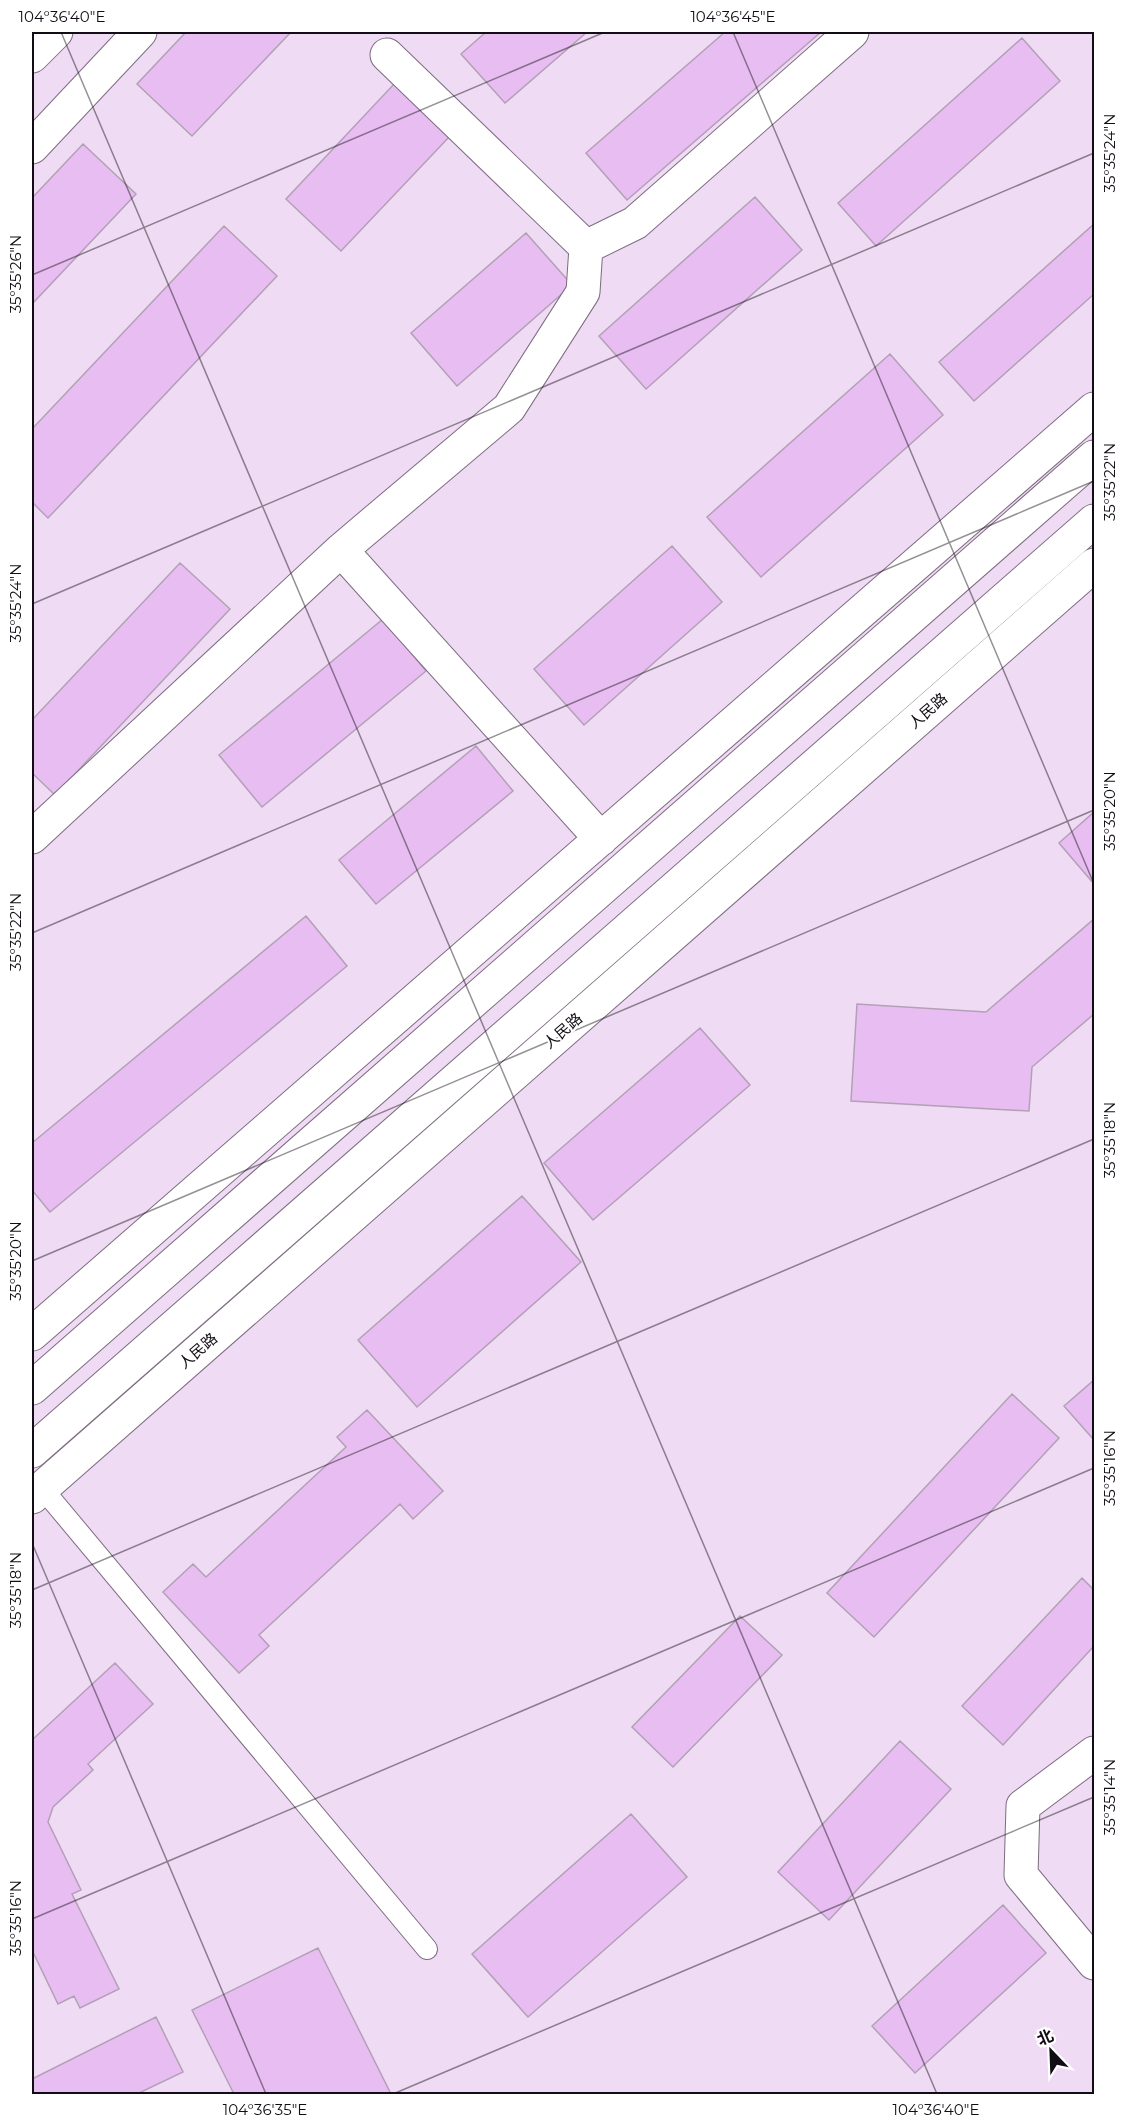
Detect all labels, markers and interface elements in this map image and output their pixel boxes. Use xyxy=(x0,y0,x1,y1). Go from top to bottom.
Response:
text: 104°36'40"E xyxy=(19,7,105,26)
text: 104°36'45"E xyxy=(690,7,776,26)
text: 35°35'24"N xyxy=(1100,114,1119,192)
text: 35°35'26"N xyxy=(6,235,25,313)
text: 35°35'22"N xyxy=(1100,443,1119,521)
text: 35°35'24"N xyxy=(6,564,25,642)
street label: 人民路 xyxy=(904,689,951,733)
text: 35°35'20"N xyxy=(1100,771,1119,851)
text: 35°35'22"N xyxy=(6,893,25,971)
street label: 人民路 xyxy=(539,1009,586,1053)
text: 35°35'18"N xyxy=(1100,1102,1119,1178)
text: 35°35'20"N xyxy=(6,1221,25,1301)
street label: 人民路 xyxy=(174,1329,221,1373)
text: 35°35'16"N xyxy=(1100,1430,1119,1506)
text: 35°35'18"N xyxy=(6,1552,25,1628)
text: 35°35'14"N xyxy=(1100,1759,1119,1835)
text: 35°35'16"N xyxy=(6,1880,25,1956)
north arrow xyxy=(1021,2021,1081,2081)
text: 北 xyxy=(1034,2026,1056,2050)
text: 104°36'35"E xyxy=(223,2100,307,2119)
text: 104°36'40"E xyxy=(893,2100,979,2119)

